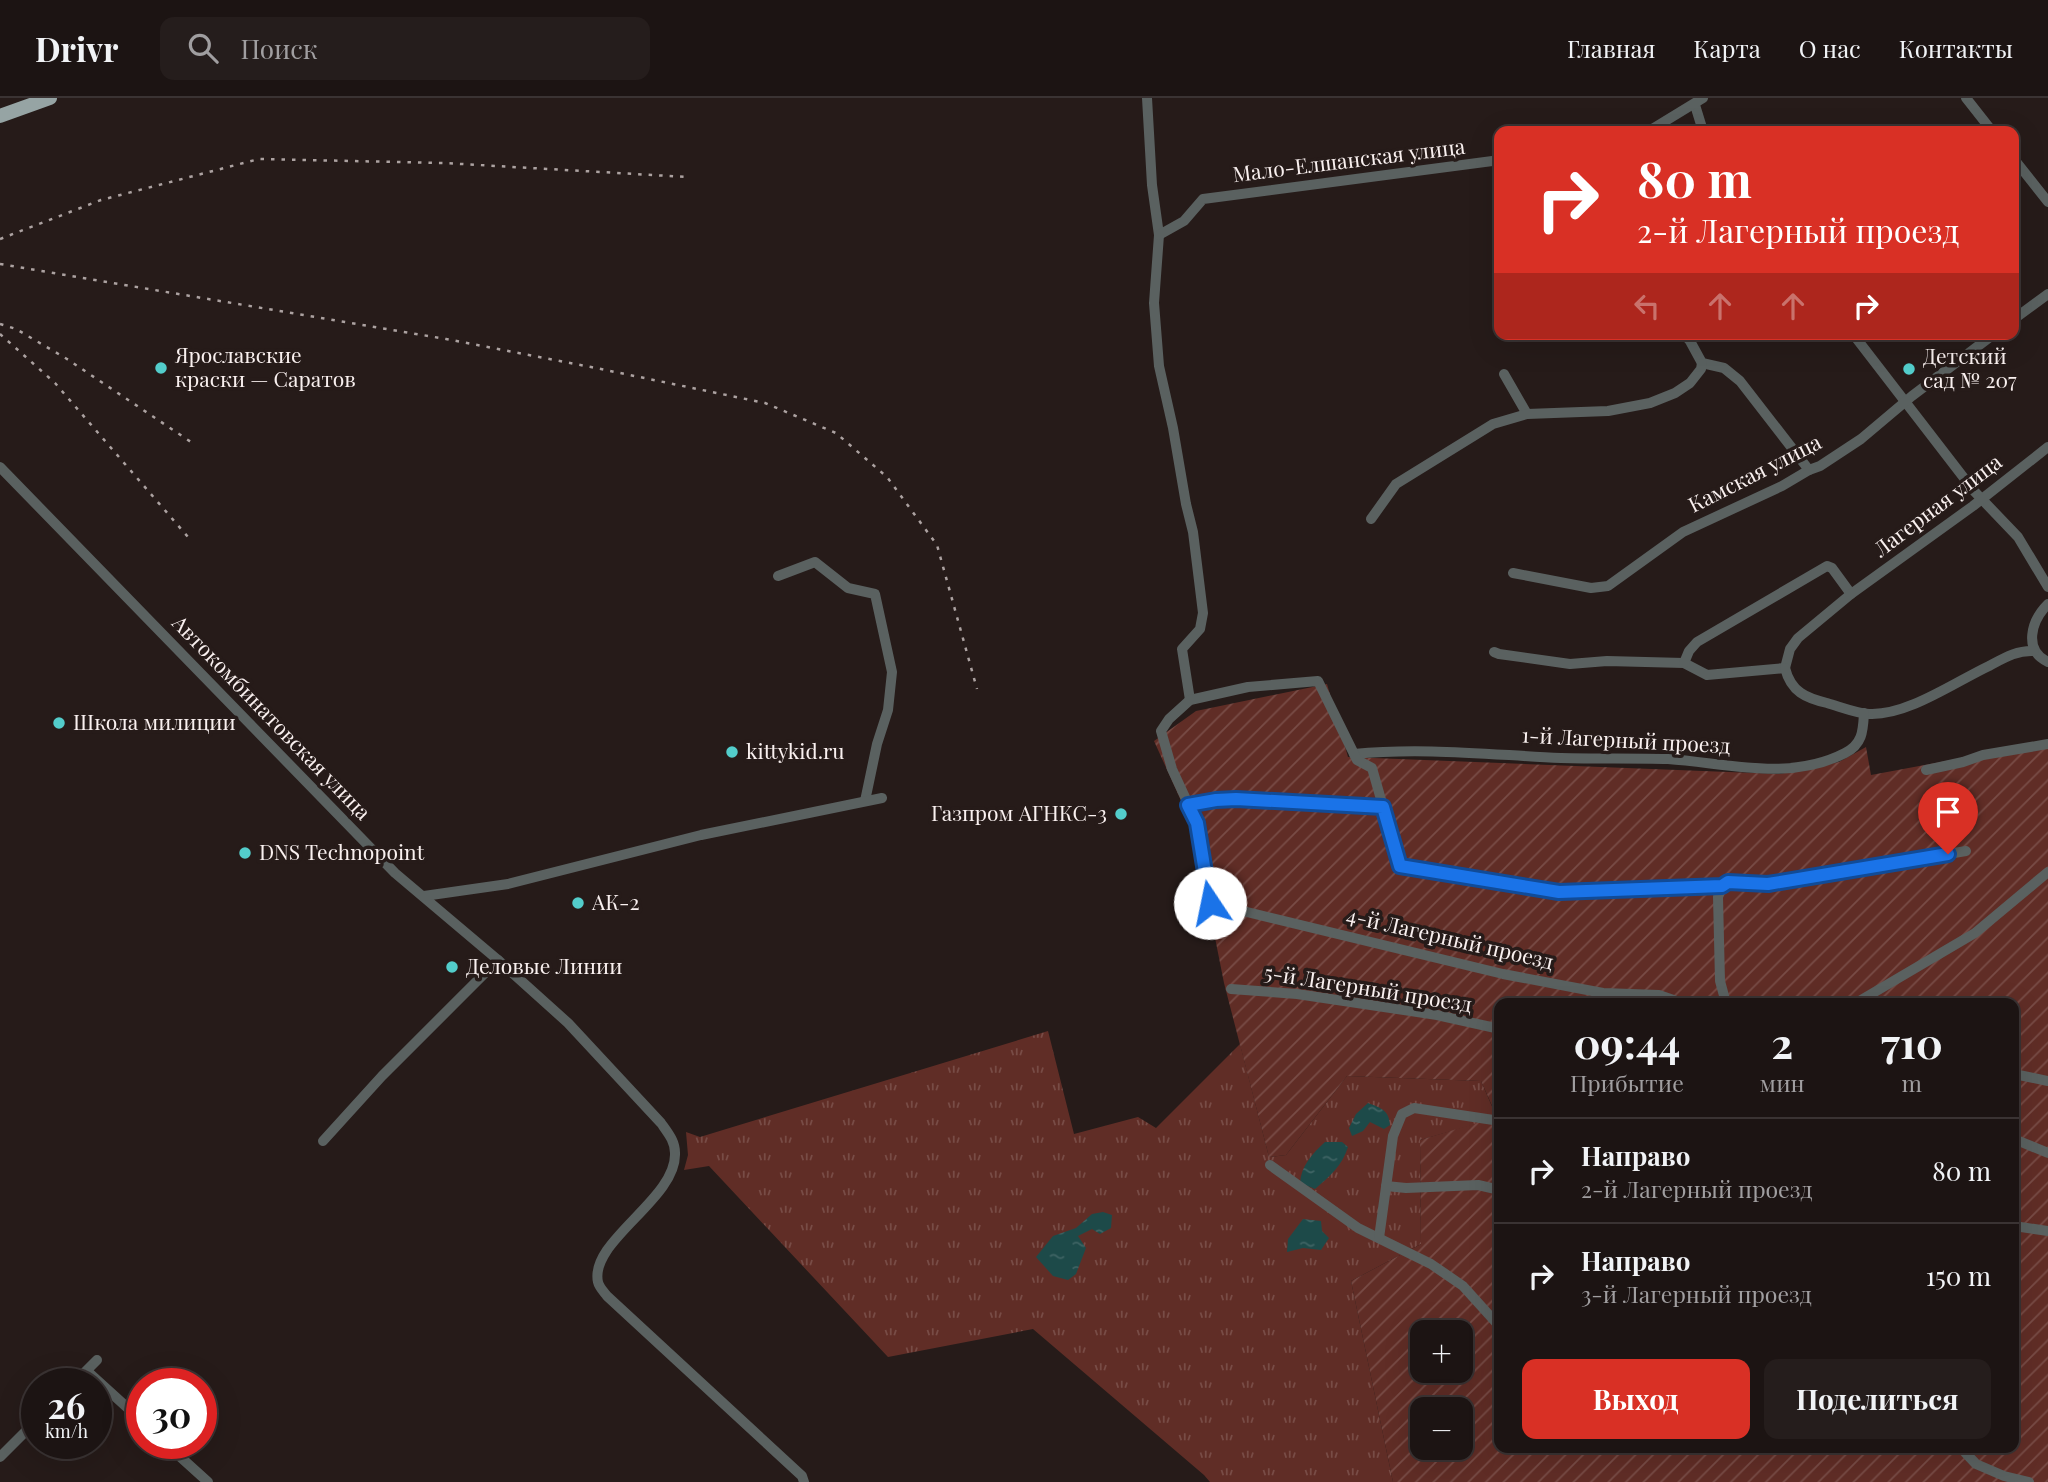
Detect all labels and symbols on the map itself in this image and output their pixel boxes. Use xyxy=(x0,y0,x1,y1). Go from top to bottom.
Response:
street label: Мало-Елшанская улица xyxy=(1231,131,1467,187)
place label: Ярославские краски — Саратов xyxy=(174,340,356,392)
place label: Детский сад № 207 xyxy=(1923,341,2017,393)
marker: Ярославские краски — Саратов xyxy=(153,360,169,376)
marker: Детский сад № 207 xyxy=(1901,361,1917,377)
street label: Камская улица xyxy=(1683,426,1826,518)
street label: Лагерная улица xyxy=(1866,447,2007,562)
street label: Автокомбинатовская улица xyxy=(166,607,378,825)
place label: Школа милиции xyxy=(73,707,236,735)
marker: Школа милиции xyxy=(51,715,67,731)
street label: 1-й Лагерный проезд xyxy=(1521,720,1731,758)
place label: kittykid.ru xyxy=(746,736,845,764)
marker: kittykid.ru xyxy=(724,744,740,760)
pin xyxy=(1918,782,1978,854)
place label: Газпром АГНКС-3 xyxy=(931,798,1107,826)
marker: Газпром АГНКС-3 xyxy=(1113,806,1129,822)
place label: DNS Technopoint xyxy=(259,837,425,865)
marker: DNS Technopoint xyxy=(237,845,253,861)
position arrow xyxy=(1173,866,1247,940)
place label: АК-2 xyxy=(591,887,640,915)
marker: АК-2 xyxy=(570,895,586,911)
street label: 4-й Лагерный проезд xyxy=(1344,900,1557,975)
place label: Деловые Линии xyxy=(466,951,622,979)
street label: 5-й Лагерный проезд xyxy=(1262,957,1474,1017)
marker: Деловые Линии xyxy=(444,959,460,975)
speed limit sign: 30 xyxy=(126,1368,217,1459)

